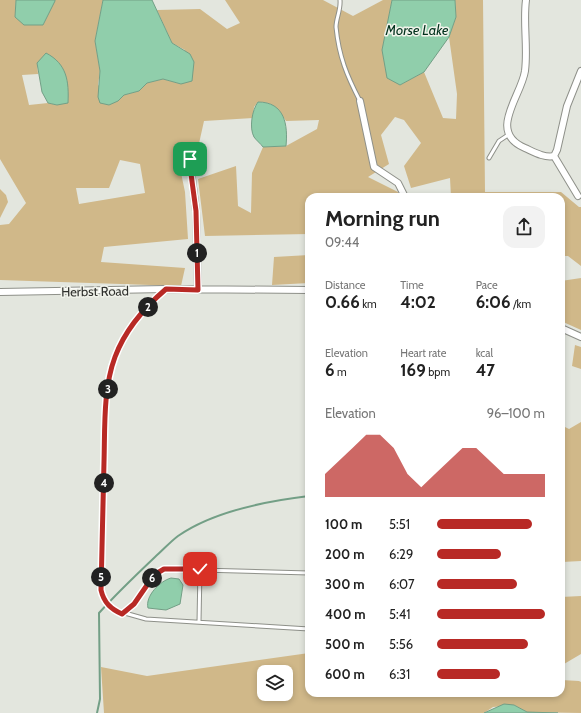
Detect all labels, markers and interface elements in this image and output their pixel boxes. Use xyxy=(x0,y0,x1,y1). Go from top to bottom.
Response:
water label: Morse Lake xyxy=(385,21,449,39)
pin xyxy=(173,142,207,176)
icon: arrive xyxy=(179,148,201,170)
text: Morning run xyxy=(325,205,440,232)
button: share xyxy=(503,206,545,248)
text: 09:44 xyxy=(325,234,359,250)
pin: 1 xyxy=(187,243,207,263)
text: 1 xyxy=(195,246,199,260)
text: Distance xyxy=(325,278,366,292)
text: Time xyxy=(400,278,424,292)
text: Pace xyxy=(476,278,498,292)
street label: Herbst Road xyxy=(61,282,129,300)
text: 0.66 xyxy=(325,292,360,312)
text: 4:02 xyxy=(400,292,436,312)
text: 6:06 xyxy=(476,292,511,312)
pin: 2 xyxy=(138,297,158,317)
text: km xyxy=(360,297,377,311)
text: /km xyxy=(511,297,531,311)
text: 2 xyxy=(145,300,151,314)
text: Elevation xyxy=(325,346,368,360)
text: Heart rate xyxy=(400,346,446,360)
text: kcal xyxy=(476,346,493,360)
text: 6 xyxy=(325,360,335,380)
text: 169 xyxy=(400,360,426,380)
text: 47 xyxy=(476,360,495,380)
text: m xyxy=(335,365,347,379)
text: bpm xyxy=(426,365,450,379)
pin: 3 xyxy=(98,379,118,399)
text: 3 xyxy=(105,382,111,396)
text: Elevation xyxy=(325,405,376,421)
text: 96–100 m xyxy=(487,405,545,421)
pin: 4 xyxy=(94,473,114,493)
text: 4 xyxy=(101,476,107,490)
text: 100 m xyxy=(325,516,362,532)
text: 5:51 xyxy=(389,516,410,532)
text: 200 m xyxy=(325,546,364,562)
text: 6:29 xyxy=(389,546,413,562)
pin xyxy=(183,552,217,586)
icon: check xyxy=(189,558,211,580)
pin: 5 xyxy=(91,567,111,587)
pin: 6 xyxy=(142,568,162,588)
text: 5 xyxy=(98,570,104,584)
text: 6 xyxy=(149,571,155,585)
text: 300 m xyxy=(325,576,365,592)
text: 6:07 xyxy=(389,576,415,592)
text: 400 m xyxy=(325,606,366,622)
text: 5:41 xyxy=(389,606,411,622)
text: 500 m xyxy=(325,636,365,652)
text: 5:56 xyxy=(389,636,413,652)
map controls xyxy=(257,665,293,701)
button: layers xyxy=(257,665,293,701)
text: 600 m xyxy=(325,666,365,682)
text: 6:31 xyxy=(389,666,410,682)

